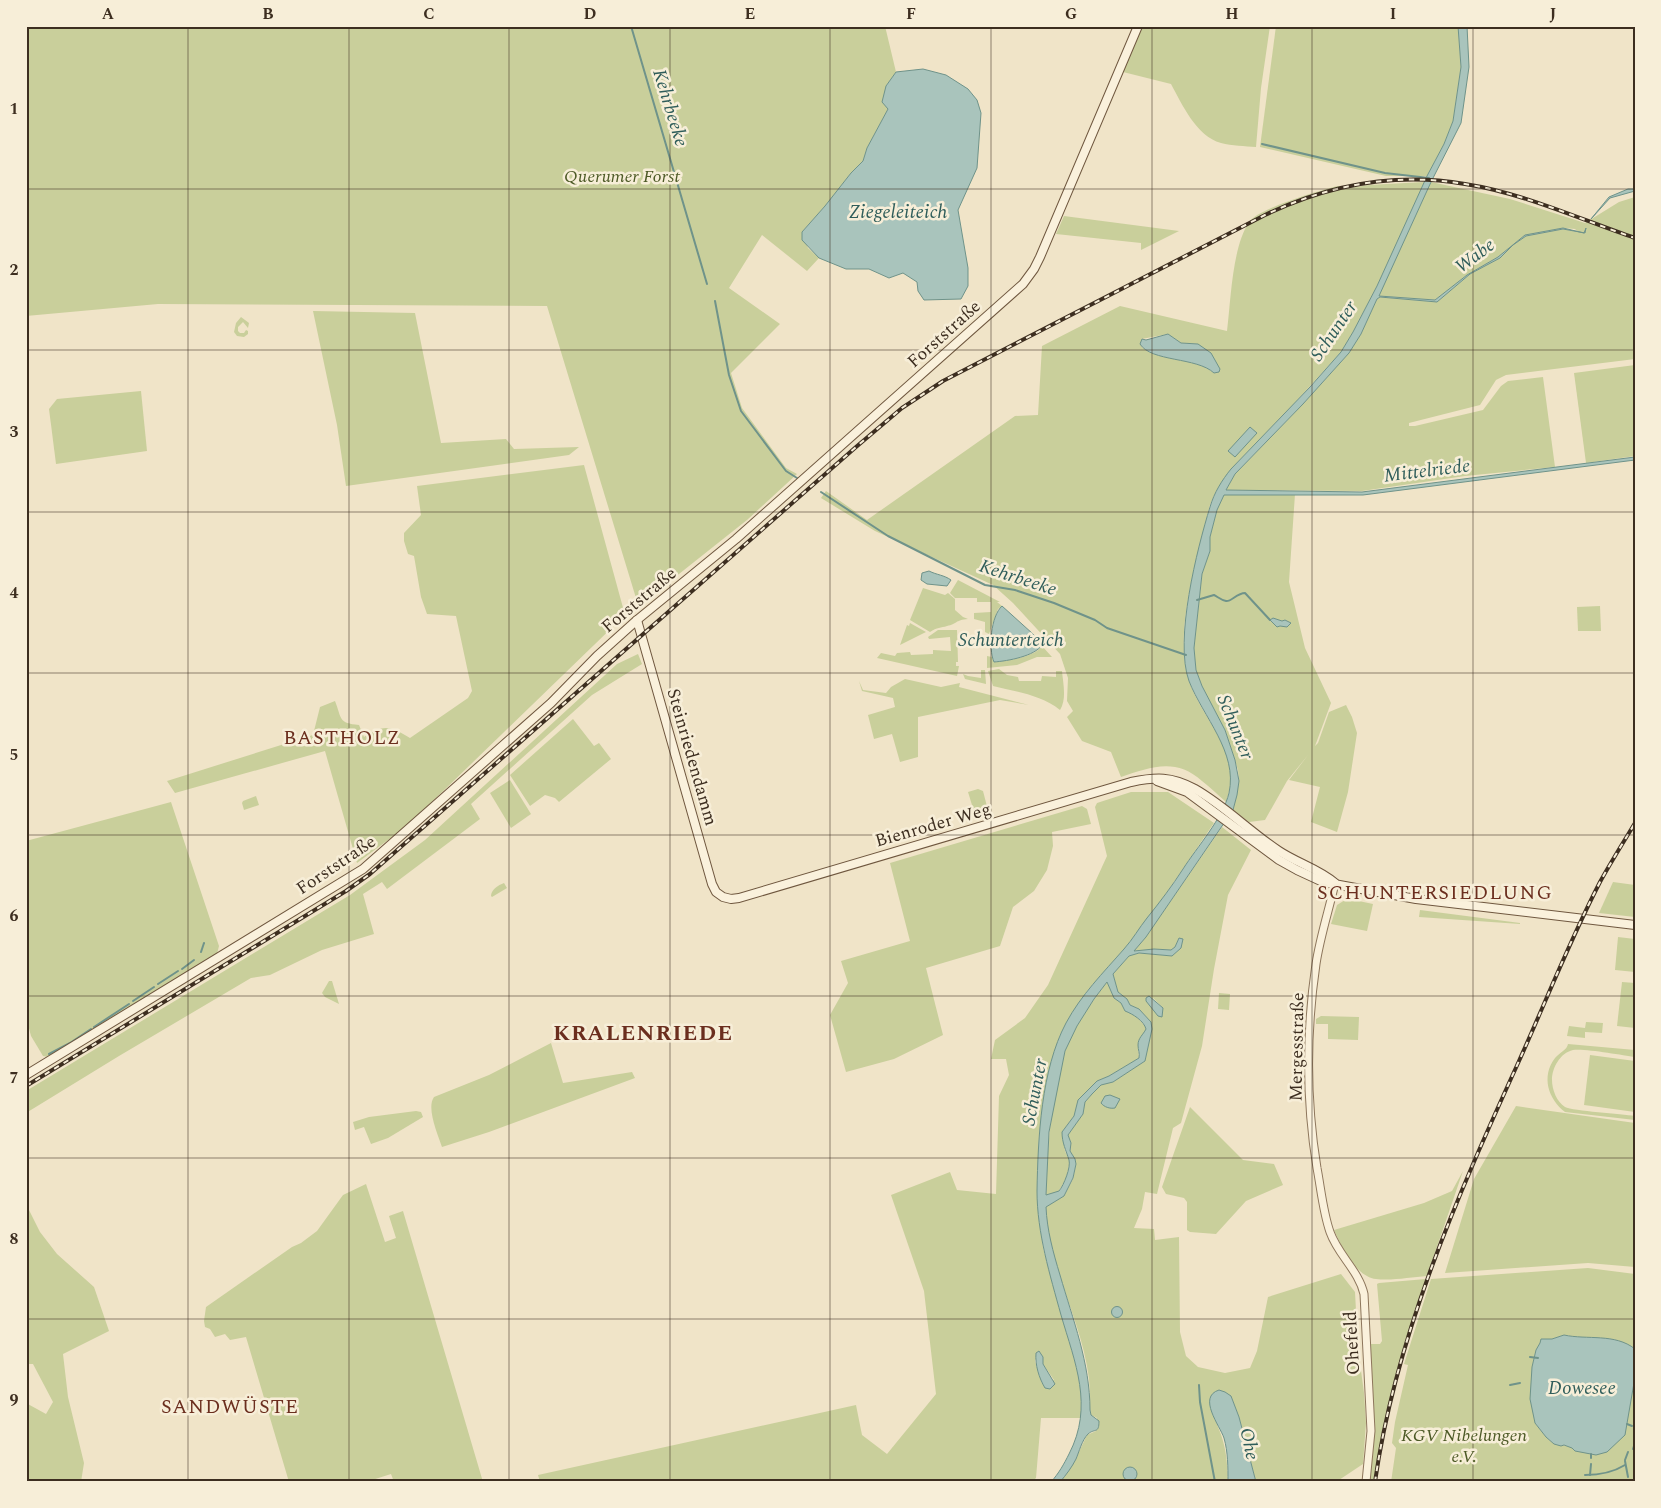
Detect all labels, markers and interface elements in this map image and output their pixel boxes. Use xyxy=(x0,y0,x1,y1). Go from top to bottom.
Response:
text: A xyxy=(102,2,115,26)
text: B xyxy=(262,2,274,26)
text: C xyxy=(423,2,435,26)
text: D xyxy=(584,2,597,26)
text: E xyxy=(745,2,755,26)
text: F xyxy=(906,2,916,26)
text: G xyxy=(1065,2,1077,26)
text: H xyxy=(1225,2,1239,26)
text: I xyxy=(1390,2,1396,26)
text: J xyxy=(1550,2,1557,26)
water label: Kehrbeeke xyxy=(644,65,696,151)
text: 1 xyxy=(10,97,18,121)
park label: Querumer Forst xyxy=(564,163,680,190)
water label: Ziegeleiteich xyxy=(849,198,947,227)
water label: Wabe xyxy=(1449,231,1501,281)
text: 2 xyxy=(10,258,19,282)
street label: Forststraße xyxy=(901,293,987,375)
water label: Schunter xyxy=(1303,294,1365,367)
text: 3 xyxy=(10,420,19,444)
water label: Mittelriede xyxy=(1382,451,1472,491)
water label: Kehrbeeke xyxy=(975,552,1061,604)
street label: Forststraße xyxy=(595,560,683,640)
text: 4 xyxy=(10,581,19,605)
water label: Schunterteich xyxy=(958,626,1064,655)
street label: Steinriedendamm xyxy=(660,685,724,829)
water label: Schunter xyxy=(1209,690,1261,764)
district label: BASTHOLZ xyxy=(283,723,401,753)
text: 5 xyxy=(10,743,18,767)
street label: Bienroder Weg xyxy=(872,795,994,855)
street label: Forststraße xyxy=(291,828,381,902)
district label: SCHUNTERSIEDLUNG xyxy=(1317,878,1553,908)
text: 6 xyxy=(10,904,19,928)
street label: Mergesstraße xyxy=(1283,992,1311,1102)
district label: KRALENRIEDE xyxy=(553,1017,733,1050)
water label: Schunter xyxy=(1014,1056,1056,1128)
text: 7 xyxy=(10,1066,19,1090)
text: 8 xyxy=(10,1227,19,1251)
street label: Ohefeld xyxy=(1337,1310,1367,1376)
water label: Dowesee xyxy=(1548,1374,1616,1403)
text: 9 xyxy=(10,1388,19,1412)
district label: SANDWÜSTE xyxy=(161,1392,299,1422)
park label: KGV Nibelungen e.V. xyxy=(1401,1422,1527,1470)
water label: Ohe xyxy=(1231,1425,1267,1463)

